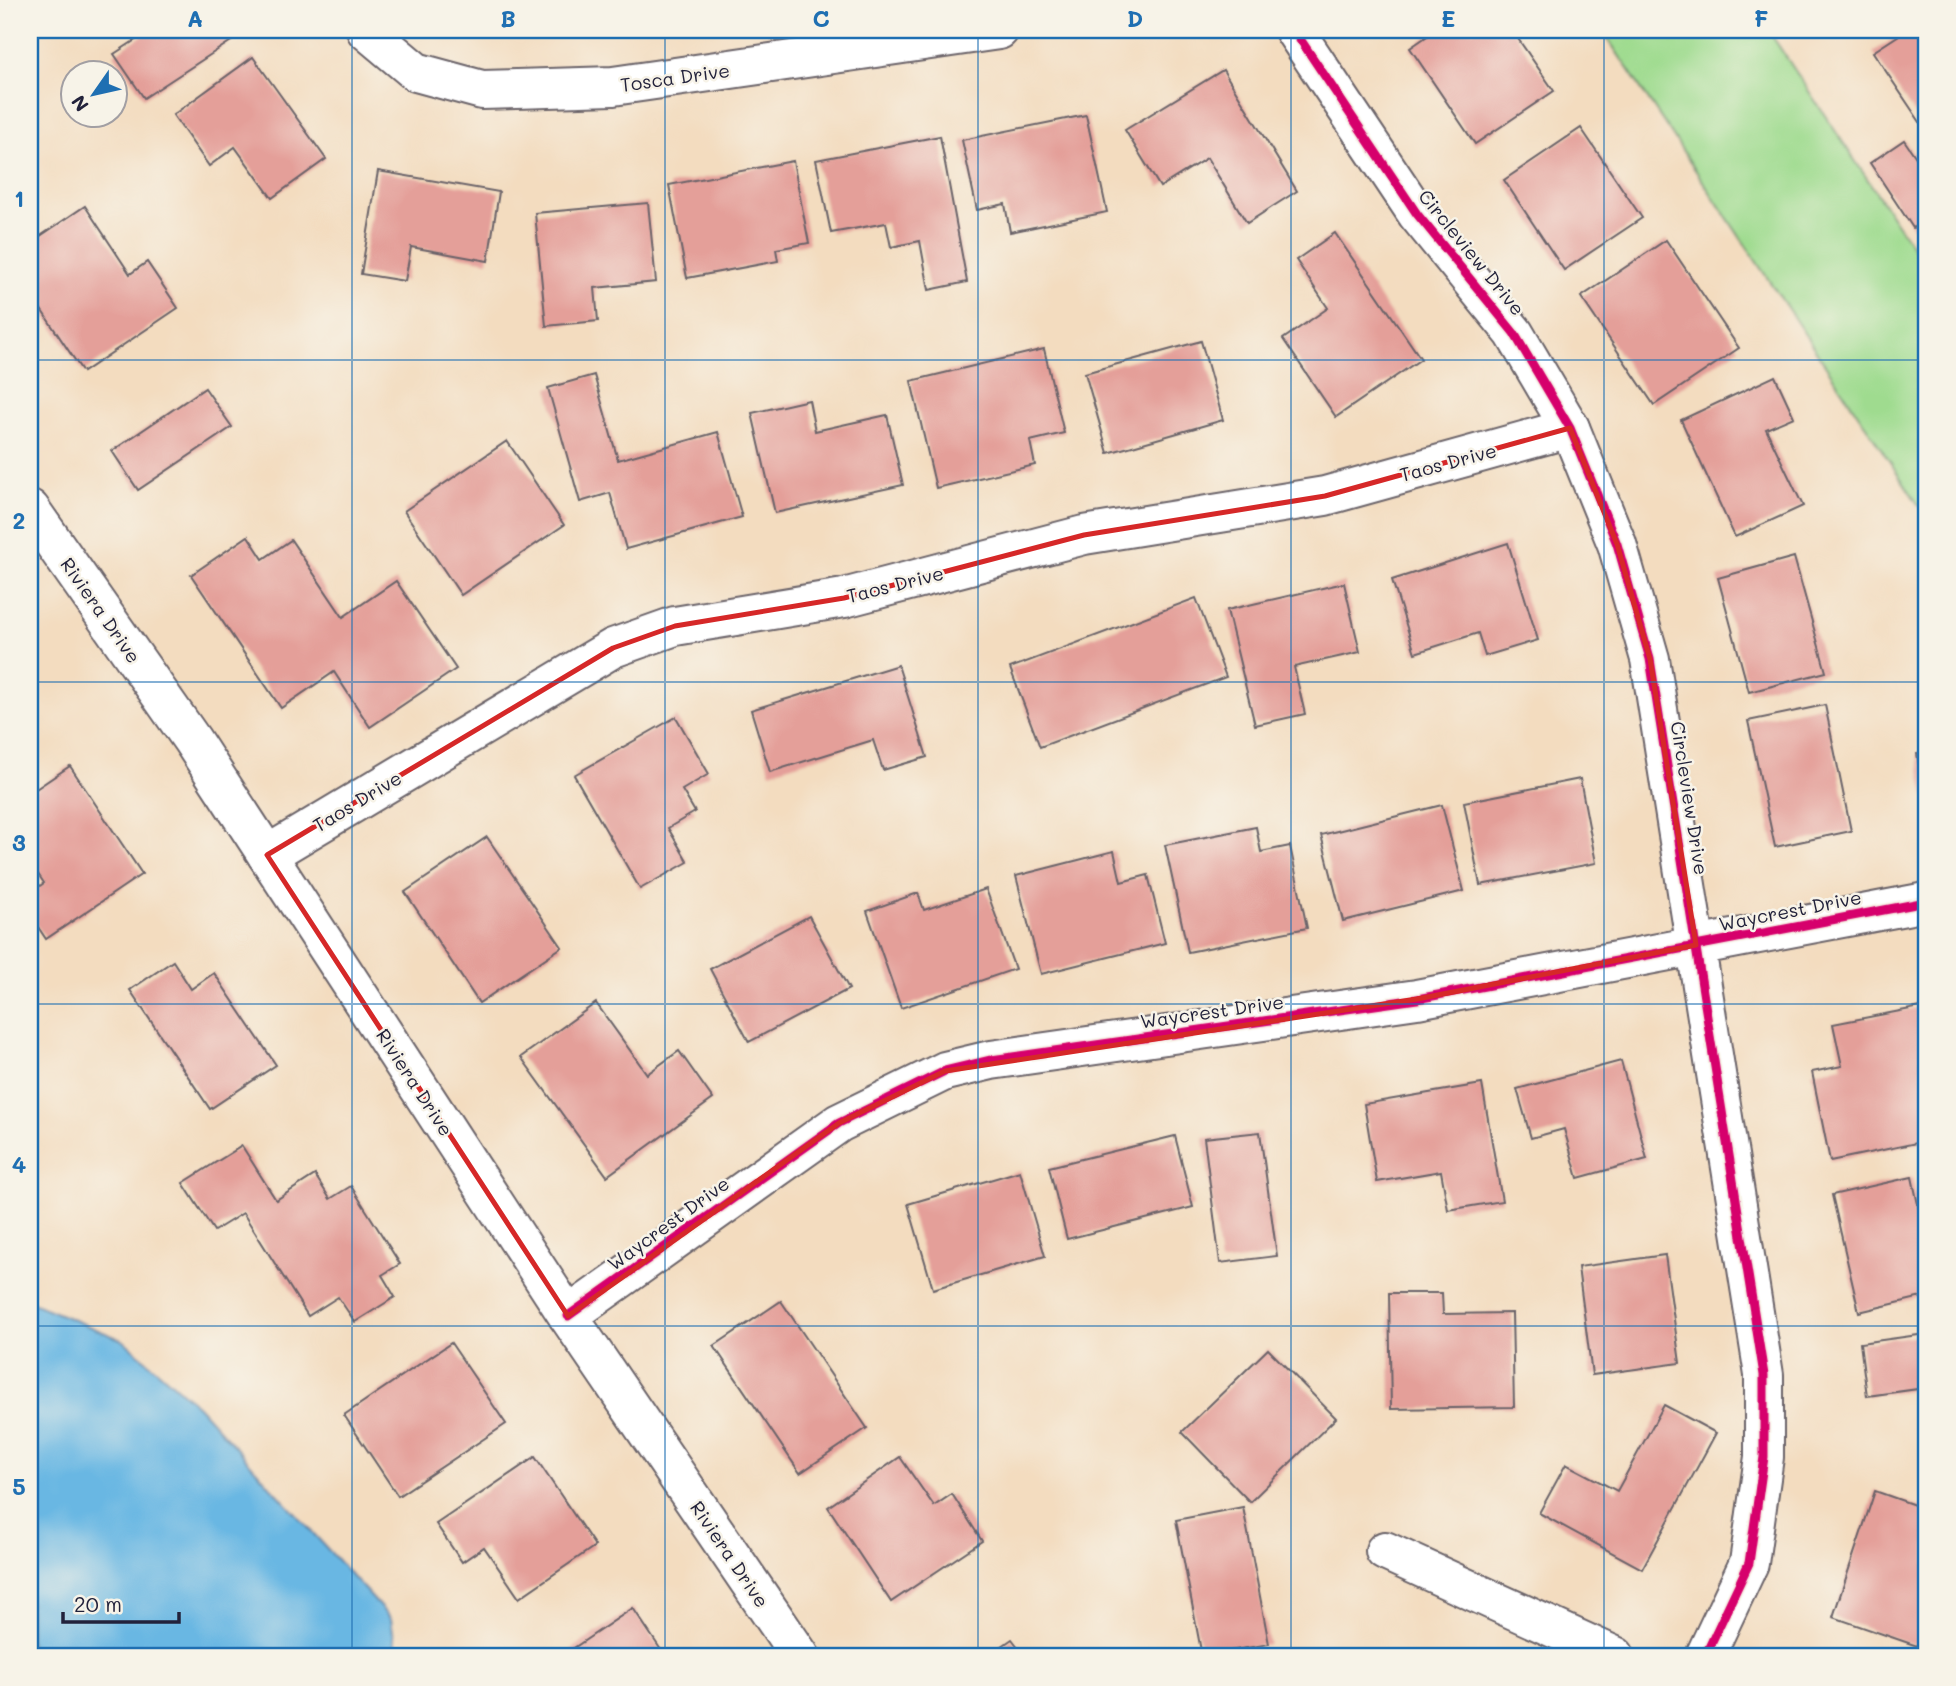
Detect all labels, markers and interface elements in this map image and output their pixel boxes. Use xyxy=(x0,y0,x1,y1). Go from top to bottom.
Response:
text: A xyxy=(187,3,203,33)
text: B xyxy=(500,3,516,33)
text: C xyxy=(812,3,830,33)
text: D xyxy=(1127,3,1143,33)
text: E xyxy=(1441,3,1455,33)
text: F xyxy=(1754,3,1768,33)
street label: Tosca Drive xyxy=(619,57,731,97)
north arrow xyxy=(60,60,130,130)
text: N xyxy=(65,91,94,117)
text: 1 xyxy=(14,183,24,213)
street label: Circleview Drive xyxy=(1413,184,1531,320)
street label: Taos Drive xyxy=(1397,437,1499,487)
text: 2 xyxy=(13,505,25,535)
street label: Riviera Drive xyxy=(55,552,147,668)
street label: Taos Drive xyxy=(844,560,946,608)
street label: Circleview Drive xyxy=(1666,719,1714,877)
street label: Taos Drive xyxy=(308,765,406,837)
text: 3 xyxy=(12,827,26,857)
street label: Waycrest Drive xyxy=(1717,884,1863,936)
street label: Waycrest Drive xyxy=(1139,989,1285,1033)
street label: Riviera Drive xyxy=(371,1023,459,1141)
text: 4 xyxy=(12,1149,26,1179)
street label: Waycrest Drive xyxy=(602,1170,734,1276)
text: 5 xyxy=(12,1471,26,1501)
street label: Riviera Drive xyxy=(685,1496,775,1612)
scale bar xyxy=(63,1581,178,1625)
text: 20 m xyxy=(74,1590,122,1617)

